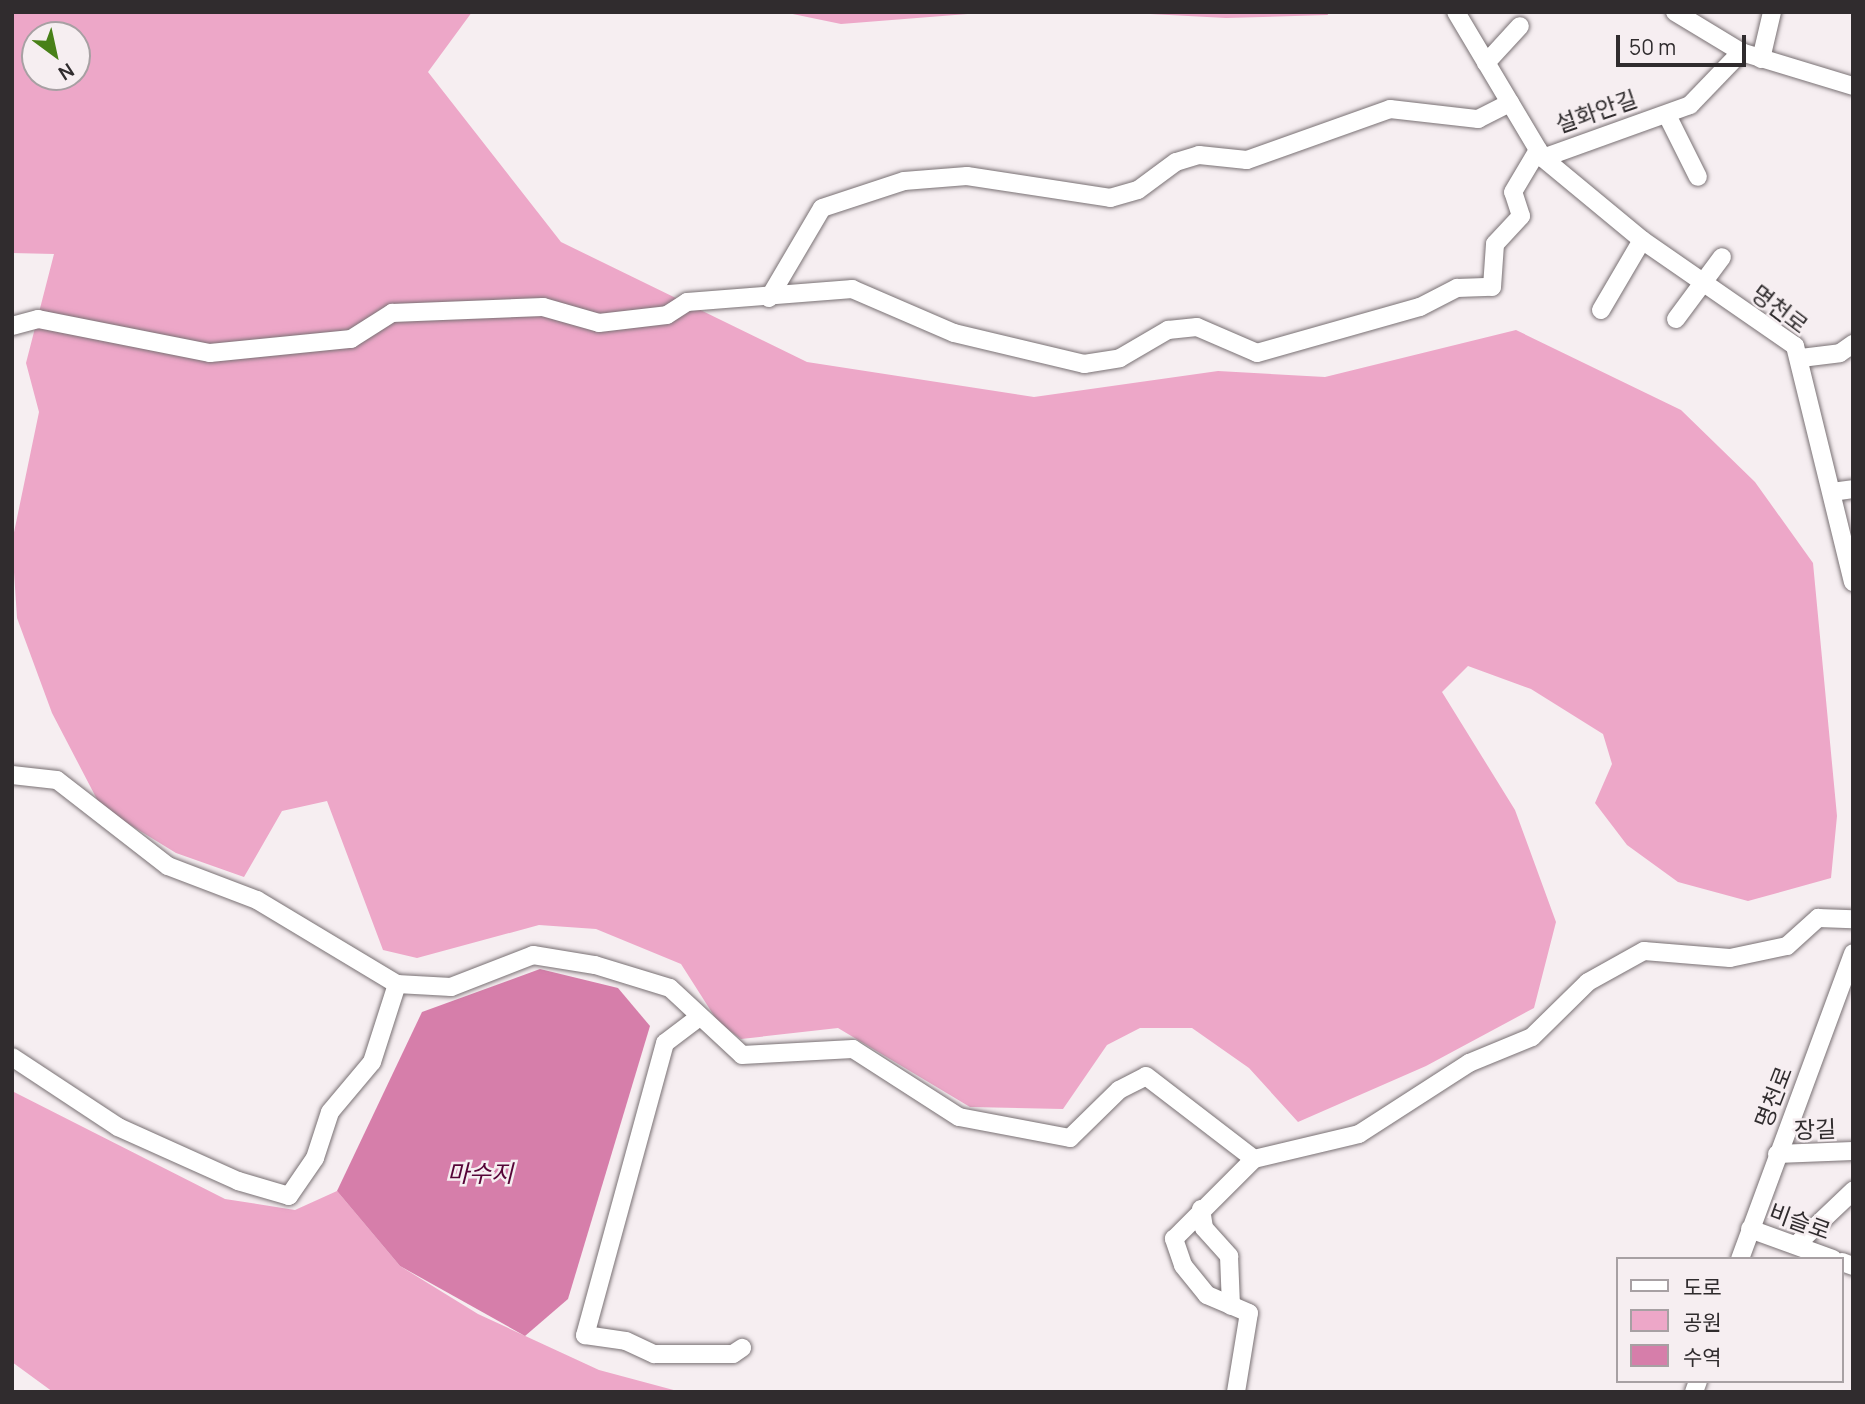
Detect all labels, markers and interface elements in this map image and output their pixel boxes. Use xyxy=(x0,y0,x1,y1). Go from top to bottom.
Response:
north arrow xyxy=(21,21,91,91)
scale bar xyxy=(1620,21,1750,65)
text: 50 m xyxy=(1629,33,1676,61)
text: N xyxy=(54,57,79,87)
street label: 설화안길 xyxy=(1551,84,1641,138)
street label: 명천로 xyxy=(1746,279,1814,339)
street label: 명천로 xyxy=(1749,1062,1797,1132)
street label: 장길 xyxy=(1793,1114,1837,1144)
water label: 마수지 xyxy=(447,1159,513,1187)
street label: 비슬로 xyxy=(1765,1197,1835,1245)
legend xyxy=(1616,1257,1844,1383)
text: 도로 xyxy=(1683,1273,1722,1301)
text: 공원 xyxy=(1683,1308,1722,1336)
text: 수역 xyxy=(1683,1343,1722,1371)

